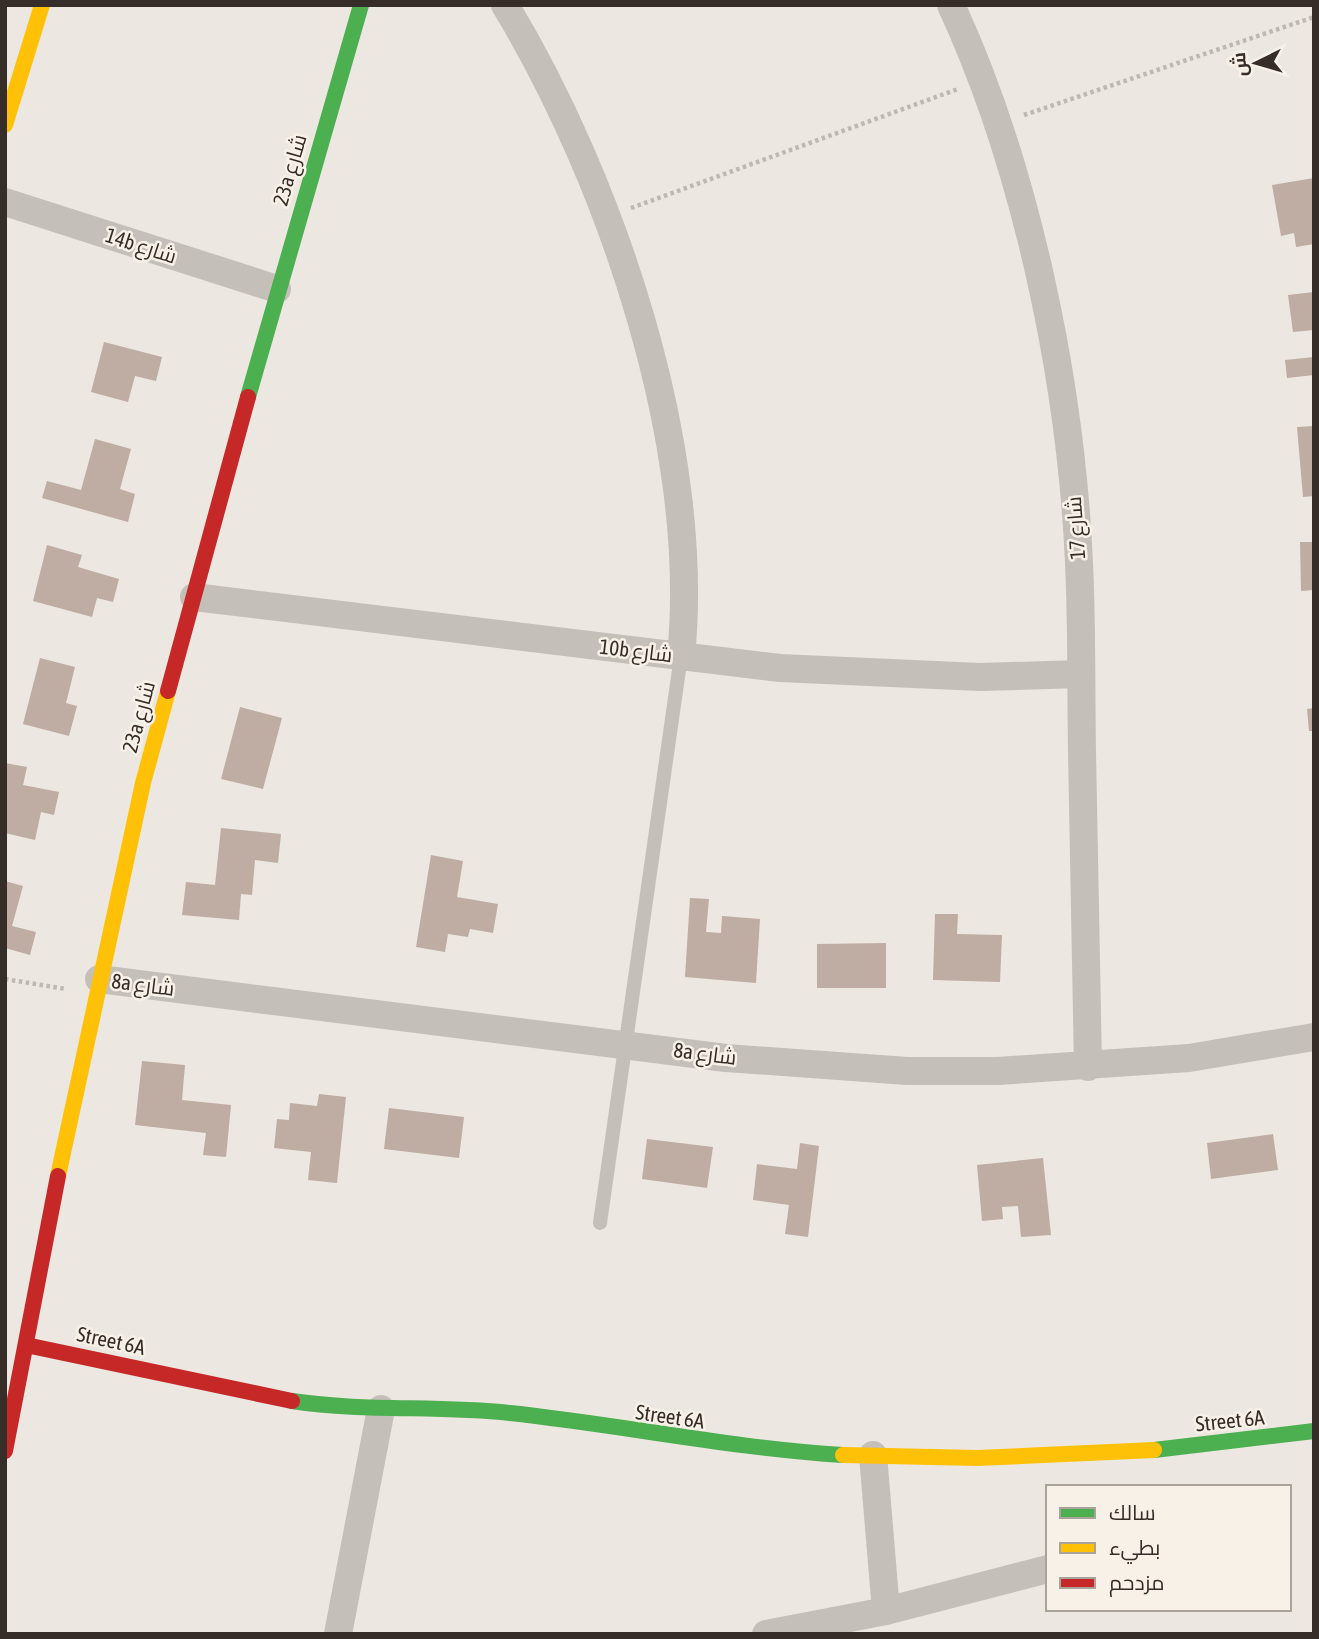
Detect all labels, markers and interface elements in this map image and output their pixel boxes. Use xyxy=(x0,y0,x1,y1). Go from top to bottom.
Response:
north arrow xyxy=(1221,28,1291,98)
text: ش xyxy=(1227,51,1252,78)
street label: 23a شارع xyxy=(267,131,314,209)
street label: 14b شارع xyxy=(102,222,180,271)
street label: شارع 17 xyxy=(1061,495,1092,560)
street label: 10b شارع xyxy=(598,634,674,669)
street label: 23a شارع xyxy=(117,678,162,756)
street label: 8a شارع xyxy=(110,968,176,1003)
street label: 8a شارع xyxy=(672,1037,738,1072)
street label: Street 6A xyxy=(75,1321,148,1359)
street label: Street 6A xyxy=(634,1399,707,1433)
street label: Street 6A xyxy=(1194,1404,1266,1436)
legend xyxy=(1046,1485,1291,1611)
text: سالك xyxy=(1109,1500,1156,1524)
text: بطيء xyxy=(1109,1535,1160,1564)
text: مزدحم xyxy=(1109,1570,1164,1597)

